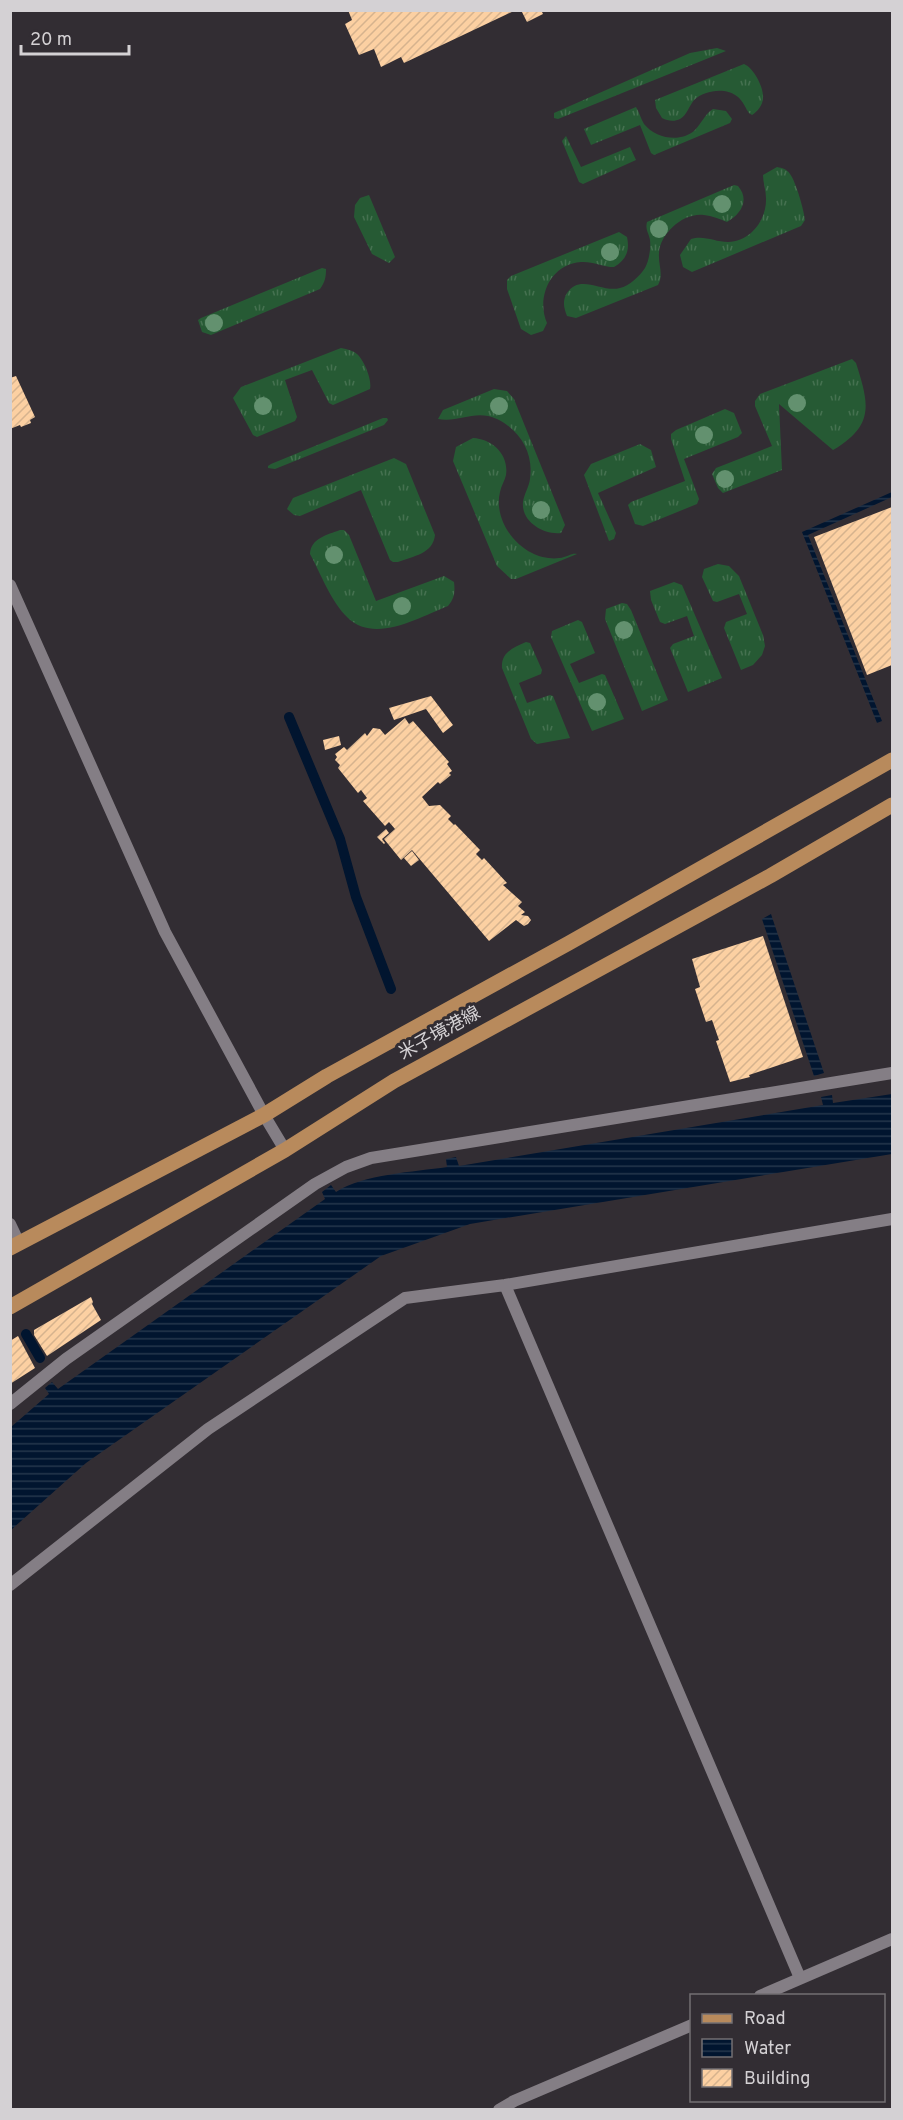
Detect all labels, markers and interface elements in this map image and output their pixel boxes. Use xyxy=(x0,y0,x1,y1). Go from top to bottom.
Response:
scale bar xyxy=(21,18,129,56)
text: 20 m xyxy=(30,29,72,52)
street label: 米子境港線 xyxy=(395,1002,485,1066)
legend xyxy=(690,1994,885,2102)
text: Road xyxy=(744,2008,786,2031)
text: Water xyxy=(744,2038,791,2061)
text: Building xyxy=(744,2068,810,2091)

